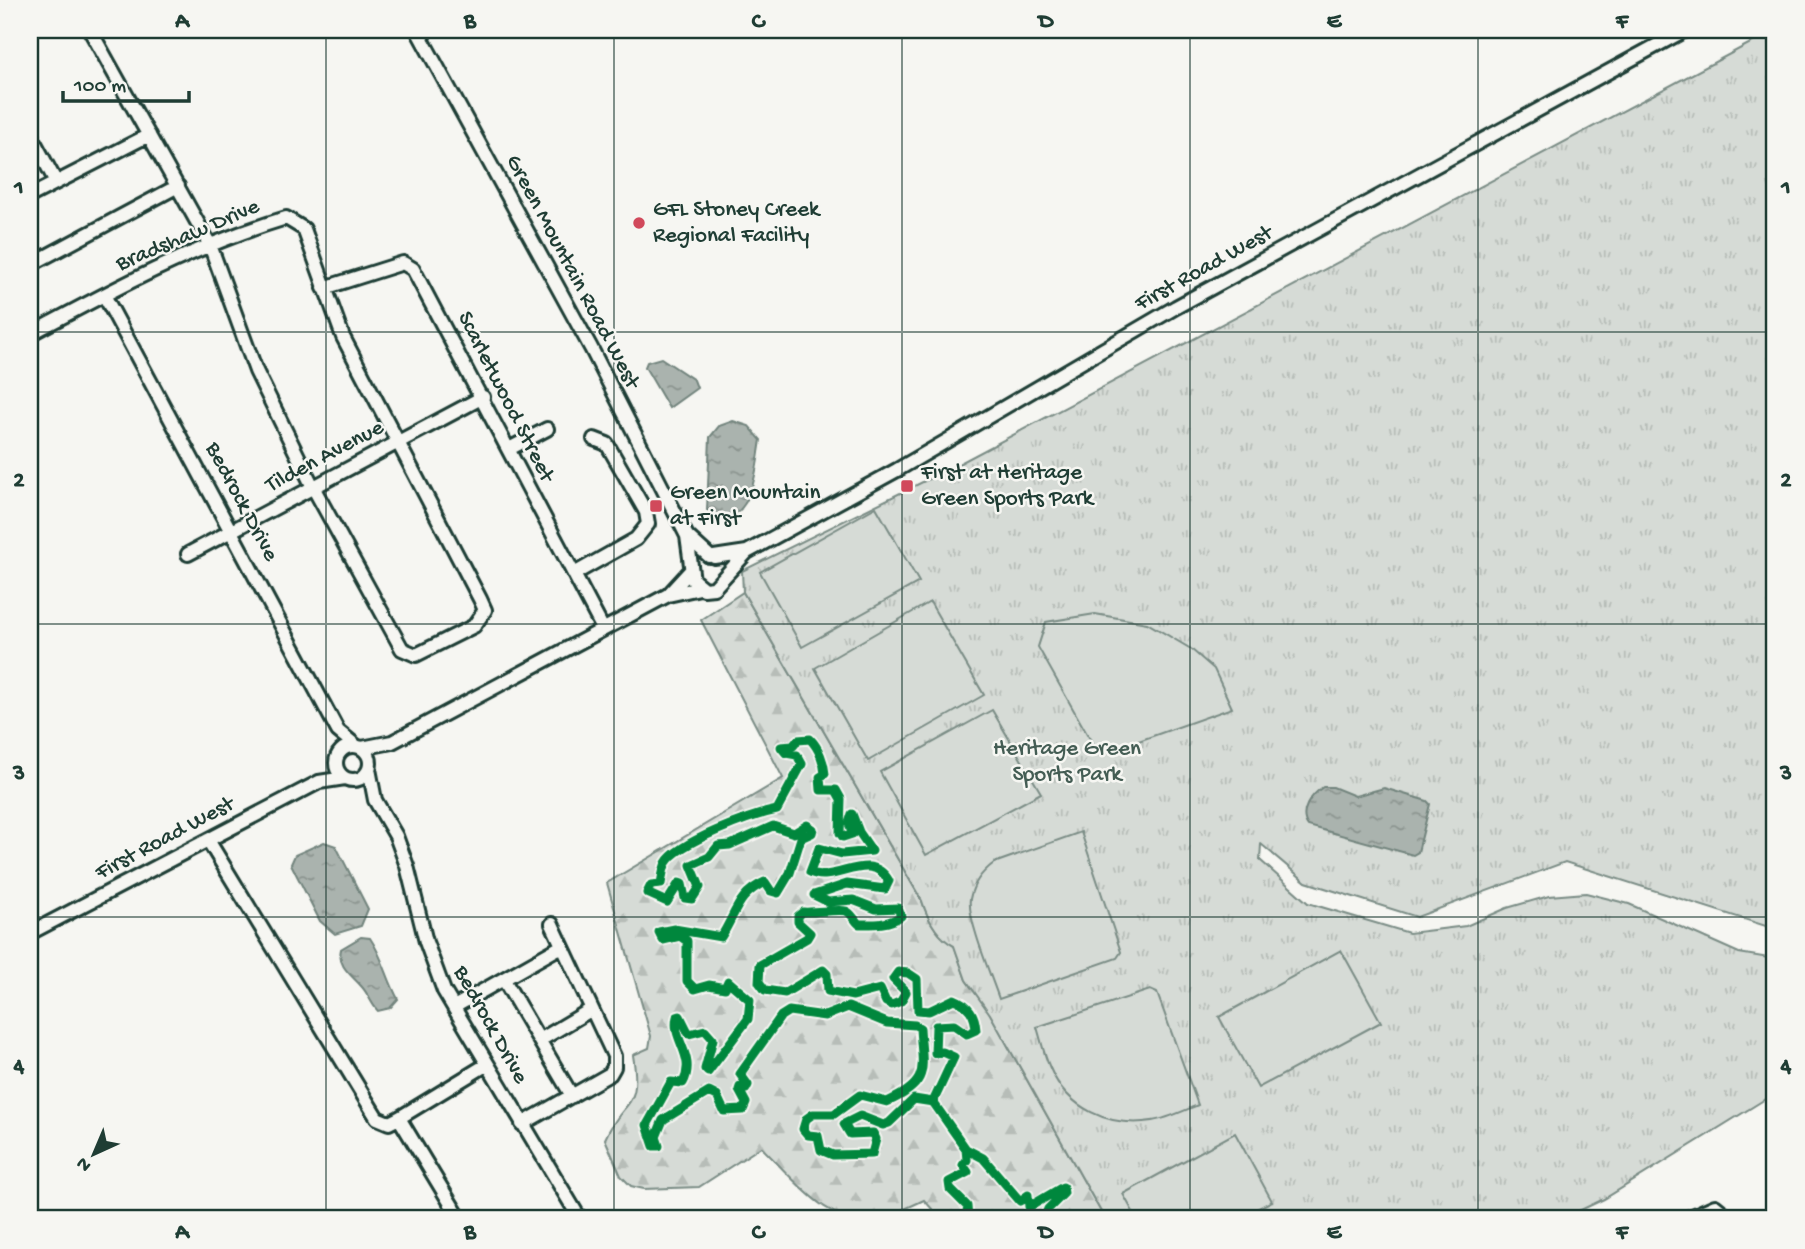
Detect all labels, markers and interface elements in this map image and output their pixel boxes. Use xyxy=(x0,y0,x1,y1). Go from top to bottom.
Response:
text: A xyxy=(174,9,190,36)
text: B xyxy=(463,9,477,36)
text: C xyxy=(752,9,767,36)
text: D xyxy=(1037,9,1055,36)
text: E xyxy=(1327,9,1343,36)
text: F xyxy=(1615,9,1630,36)
scale bar xyxy=(63,60,189,104)
text: 100 m xyxy=(73,75,126,100)
street label: Green Mountain Road West xyxy=(499,150,646,395)
text: 1 xyxy=(13,175,24,202)
text: 1 xyxy=(1780,175,1791,202)
street label: Bradshaw Drive xyxy=(111,193,265,279)
place label: GFL Stoney Creek Regional Facility xyxy=(653,197,822,250)
marker: GFL Stoney Creek Regional Facility xyxy=(631,215,647,231)
street label: First Road West xyxy=(1130,219,1279,318)
street label: Scarletwood Street xyxy=(450,307,560,488)
street label: Tilden Avenue xyxy=(260,414,390,500)
street label: Bedrock Drive xyxy=(198,437,284,567)
place label: First at Heritage Green Sports Park xyxy=(920,460,1096,513)
text: 2 xyxy=(13,468,25,495)
text: 2 xyxy=(1780,468,1792,495)
marker: First at Heritage Green Sports Park xyxy=(899,478,915,494)
place label: Green Mountain at First xyxy=(670,480,821,533)
marker: Green Mountain at First xyxy=(648,498,664,514)
park label: Heritage Green Sports Park xyxy=(993,736,1141,789)
text: 3 xyxy=(12,761,25,788)
text: 3 xyxy=(1779,761,1792,788)
street label: First Road West xyxy=(90,790,240,887)
street label: Bedrock Drive xyxy=(446,960,534,1090)
text: 4 xyxy=(13,1054,25,1081)
text: 4 xyxy=(1780,1054,1792,1081)
north arrow xyxy=(60,1120,130,1190)
text: N xyxy=(72,1151,97,1176)
text: A xyxy=(174,1220,190,1247)
text: B xyxy=(463,1220,477,1247)
text: C xyxy=(752,1220,767,1247)
text: D xyxy=(1037,1220,1055,1247)
text: E xyxy=(1327,1220,1343,1247)
text: F xyxy=(1615,1220,1630,1247)

